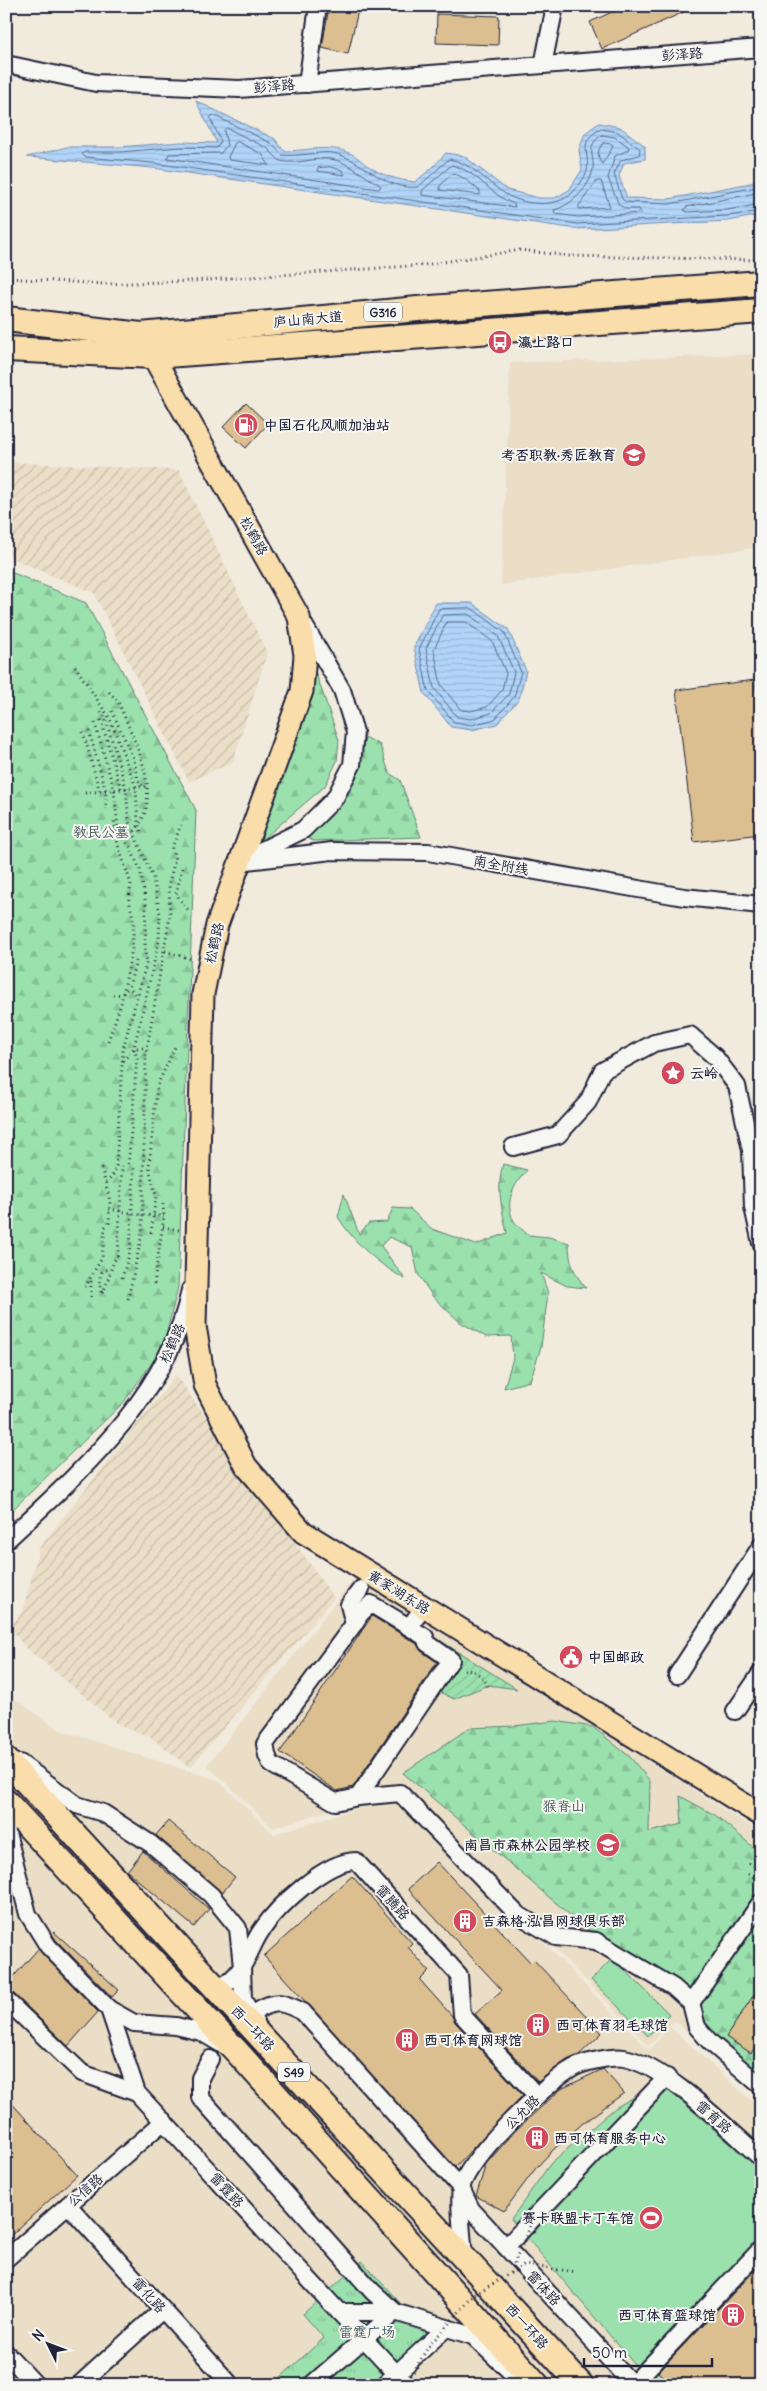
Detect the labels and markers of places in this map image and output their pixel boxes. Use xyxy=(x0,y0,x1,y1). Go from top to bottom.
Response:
bus stop icon: 瀛上路口 xyxy=(487,329,513,355)
place label: 瀛上路口 xyxy=(518,333,574,351)
fuel station icon: 中国石化风顺加油站 xyxy=(233,412,259,438)
place label: 中国石化风顺加油站 xyxy=(264,416,390,434)
school or university icon: 考否职教·秀匠教育 xyxy=(621,442,647,468)
place label: 考否职教·秀匠教育 xyxy=(501,446,616,464)
place icon: 云岭 xyxy=(660,1060,686,1086)
place label: 云岭 xyxy=(690,1064,718,1082)
public building icon: 中国邮政 xyxy=(558,1644,584,1670)
place label: 中国邮政 xyxy=(588,1648,644,1666)
school or university icon: 南昌市森林公园学校 xyxy=(595,1832,621,1858)
place label: 南昌市森林公园学校 xyxy=(464,1836,590,1854)
building icon: 吉森格·泓昌网球俱乐部 xyxy=(452,1908,478,1934)
place label: 吉森格·泓昌网球俱乐部 xyxy=(482,1912,625,1930)
building icon: 西可体育羽毛球馆 xyxy=(525,2012,551,2038)
place label: 西可体育羽毛球馆 xyxy=(556,2016,668,2034)
building icon: 西可体育网球馆 xyxy=(394,2027,420,2053)
place label: 西可体育网球馆 xyxy=(424,2031,522,2049)
building icon: 西可体育服务中心 xyxy=(524,2125,550,2151)
place label: 西可体育服务中心 xyxy=(554,2129,666,2147)
sports icon: 赛卡联盟卡丁车馆 xyxy=(638,2205,664,2231)
place label: 赛卡联盟卡丁车馆 xyxy=(522,2209,634,2227)
building icon: 西可体育篮球馆 xyxy=(720,2302,746,2328)
place label: 西可体育篮球馆 xyxy=(618,2306,716,2324)

